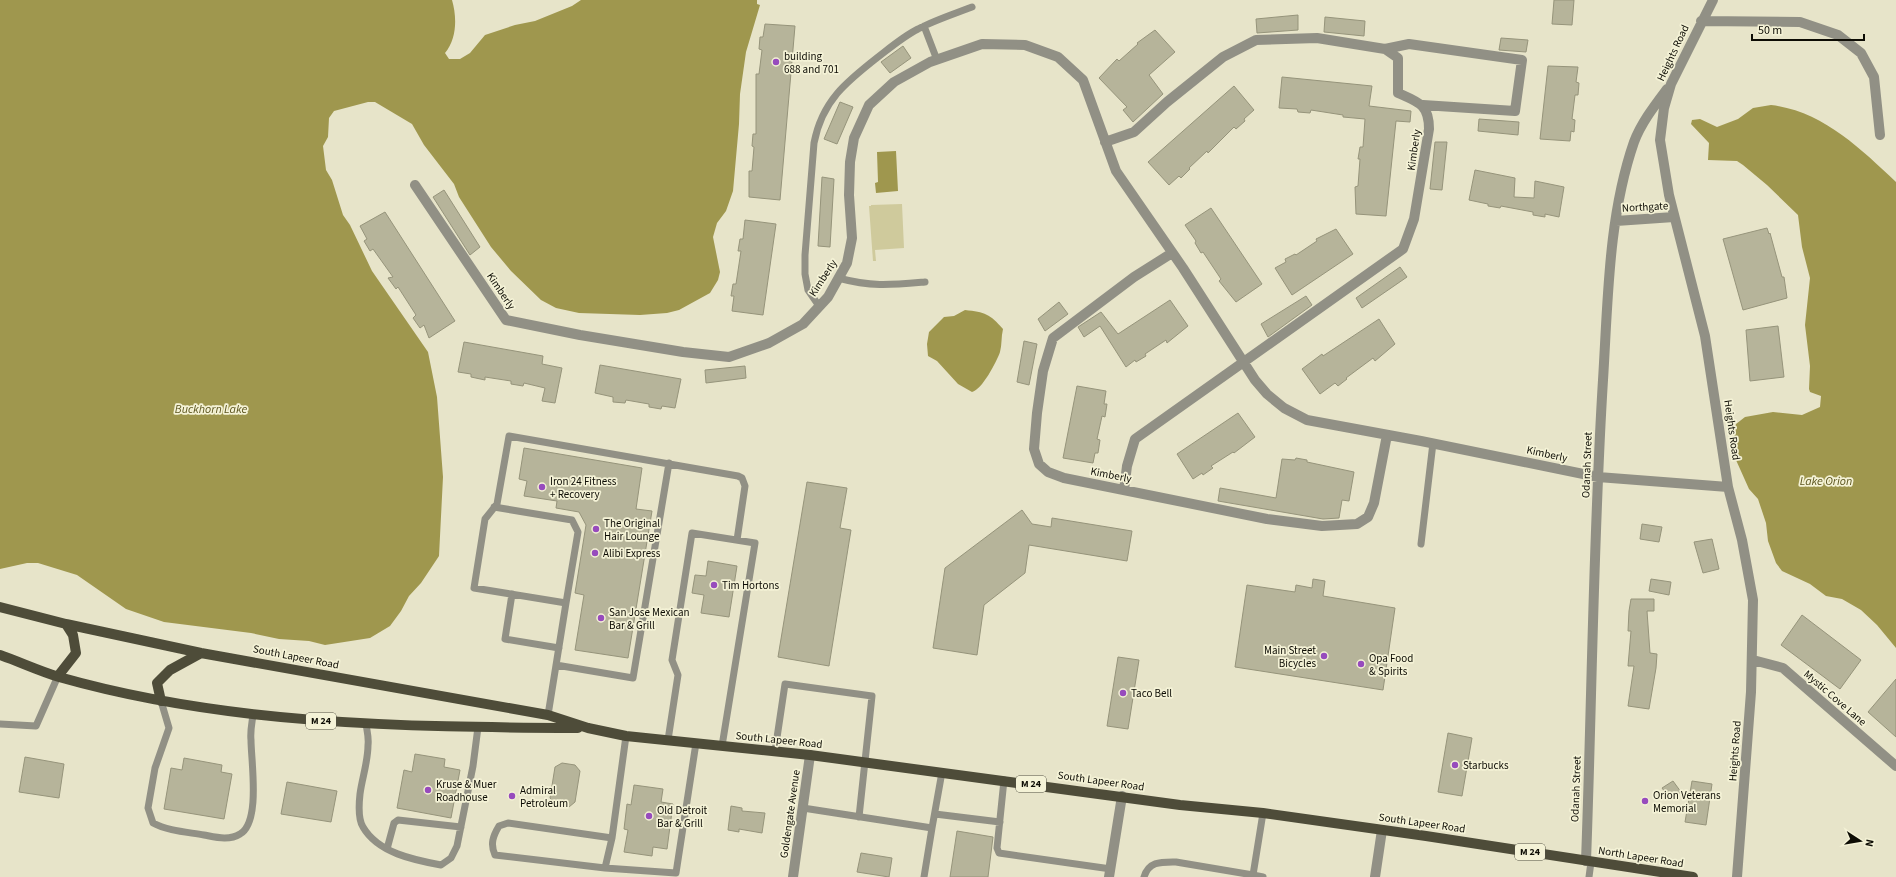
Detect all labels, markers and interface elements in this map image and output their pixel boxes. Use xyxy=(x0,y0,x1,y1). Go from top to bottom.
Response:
scale bar xyxy=(1752,16,1864,42)
street label: Heights Road xyxy=(1653,22,1693,84)
text: 50 m xyxy=(1758,22,1782,39)
place label: building 688 and 701 xyxy=(784,49,839,77)
marker: building 688 and 701 xyxy=(771,57,781,67)
street label: Kimberly xyxy=(1404,128,1424,172)
street label: Northgate xyxy=(1621,198,1669,216)
street label: Kimberly xyxy=(805,257,841,299)
street label: Kimberly xyxy=(483,270,519,312)
street label: Heights Road xyxy=(1720,399,1744,461)
water label: Buckhorn Lake xyxy=(175,401,247,418)
street label: Odanah Street xyxy=(1578,431,1596,498)
street label: Kimberly xyxy=(1525,442,1569,466)
street label: Kimberly xyxy=(1089,464,1133,486)
water label: Lake Orion xyxy=(1800,473,1852,490)
place label: Iron 24 Fitness + Recovery xyxy=(550,474,617,502)
marker: Iron 24 Fitness + Recovery xyxy=(537,482,547,492)
place label: The Original Hair Lounge xyxy=(604,516,660,544)
marker: The Original Hair Lounge xyxy=(591,524,601,534)
place label: Alibi Express xyxy=(603,546,661,561)
marker: Alibi Express xyxy=(590,548,600,558)
place label: Tim Hortons xyxy=(722,578,779,593)
marker: Tim Hortons xyxy=(709,580,719,590)
place label: San Jose Mexican Bar & Grill xyxy=(609,605,690,633)
marker: San Jose Mexican Bar & Grill xyxy=(596,613,606,623)
street label: South Lapeer Road xyxy=(252,641,340,673)
place label: Main Street Bicycles xyxy=(1264,643,1316,671)
marker: Main Street Bicycles xyxy=(1319,651,1329,661)
place label: Opa Food & Spirits xyxy=(1369,651,1413,679)
marker: Opa Food & Spirits xyxy=(1356,659,1366,669)
street label: Mystic Cove Lane xyxy=(1800,667,1870,730)
place label: Taco Bell xyxy=(1131,686,1172,701)
marker: Taco Bell xyxy=(1118,688,1128,698)
road number: M 24 xyxy=(306,713,336,729)
street label: Heights Road xyxy=(1725,720,1745,782)
street label: South Lapeer Road xyxy=(735,728,823,752)
street label: Odanah Street xyxy=(1567,755,1585,822)
place label: Starbucks xyxy=(1463,758,1509,773)
marker: Starbucks xyxy=(1450,760,1460,770)
street label: Goldengate Avenue xyxy=(776,768,804,859)
street label: South Lapeer Road xyxy=(1057,768,1145,794)
road number: M 24 xyxy=(1016,776,1046,792)
place label: Kruse & Muer Roadhouse xyxy=(436,777,497,805)
place label: Admiral Petroleum xyxy=(520,783,568,811)
marker: Kruse & Muer Roadhouse xyxy=(423,785,433,795)
place label: Orion Veterans Memorial xyxy=(1653,788,1721,816)
marker: Admiral Petroleum xyxy=(507,791,517,801)
marker: Orion Veterans Memorial xyxy=(1640,796,1650,806)
place label: Old Detroit Bar & Grill xyxy=(657,803,708,831)
street label: South Lapeer Road xyxy=(1378,810,1466,836)
marker: Old Detroit Bar & Grill xyxy=(644,811,654,821)
north arrow xyxy=(1840,821,1880,861)
text: N xyxy=(1861,838,1877,848)
street label: North Lapeer Road xyxy=(1597,843,1685,871)
road number: M 24 xyxy=(1515,844,1545,860)

